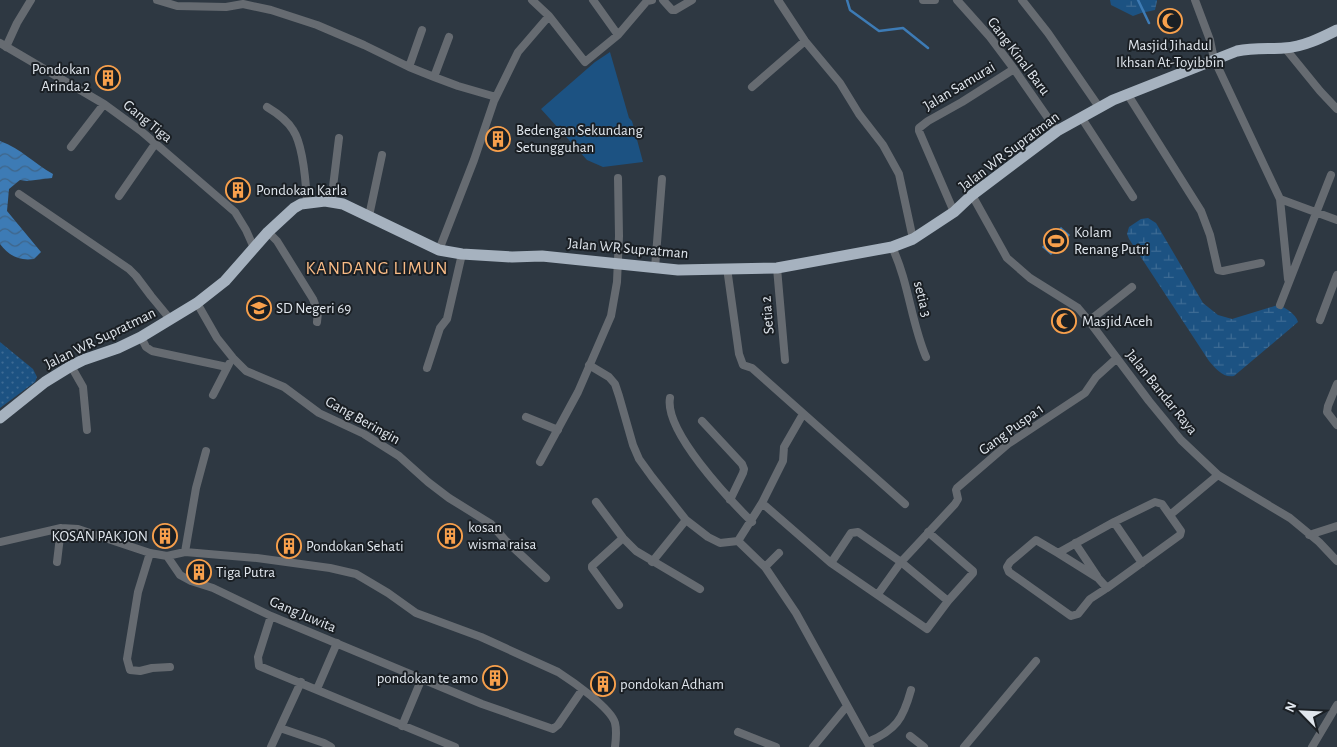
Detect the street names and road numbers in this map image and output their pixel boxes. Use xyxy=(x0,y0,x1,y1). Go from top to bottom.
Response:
street label: Gang Kinal Baru xyxy=(985,15,1053,98)
street label: Jalan Samurai xyxy=(921,59,998,114)
street label: Gang Tiga xyxy=(120,97,175,146)
street label: Jalan WR Supratman xyxy=(956,109,1062,194)
street label: Jalan WR Supratman xyxy=(567,236,689,261)
street label: setia 3 xyxy=(911,280,934,319)
street label: Setia 2 xyxy=(758,295,777,335)
street label: Jalan WR Supratman xyxy=(42,305,158,372)
street label: Jalan Bandar Raya xyxy=(1123,347,1200,438)
street label: Gang Beringin xyxy=(323,394,403,447)
street label: Gang Puspa 1 xyxy=(976,401,1047,458)
street label: Gang Juwita xyxy=(267,594,338,635)

